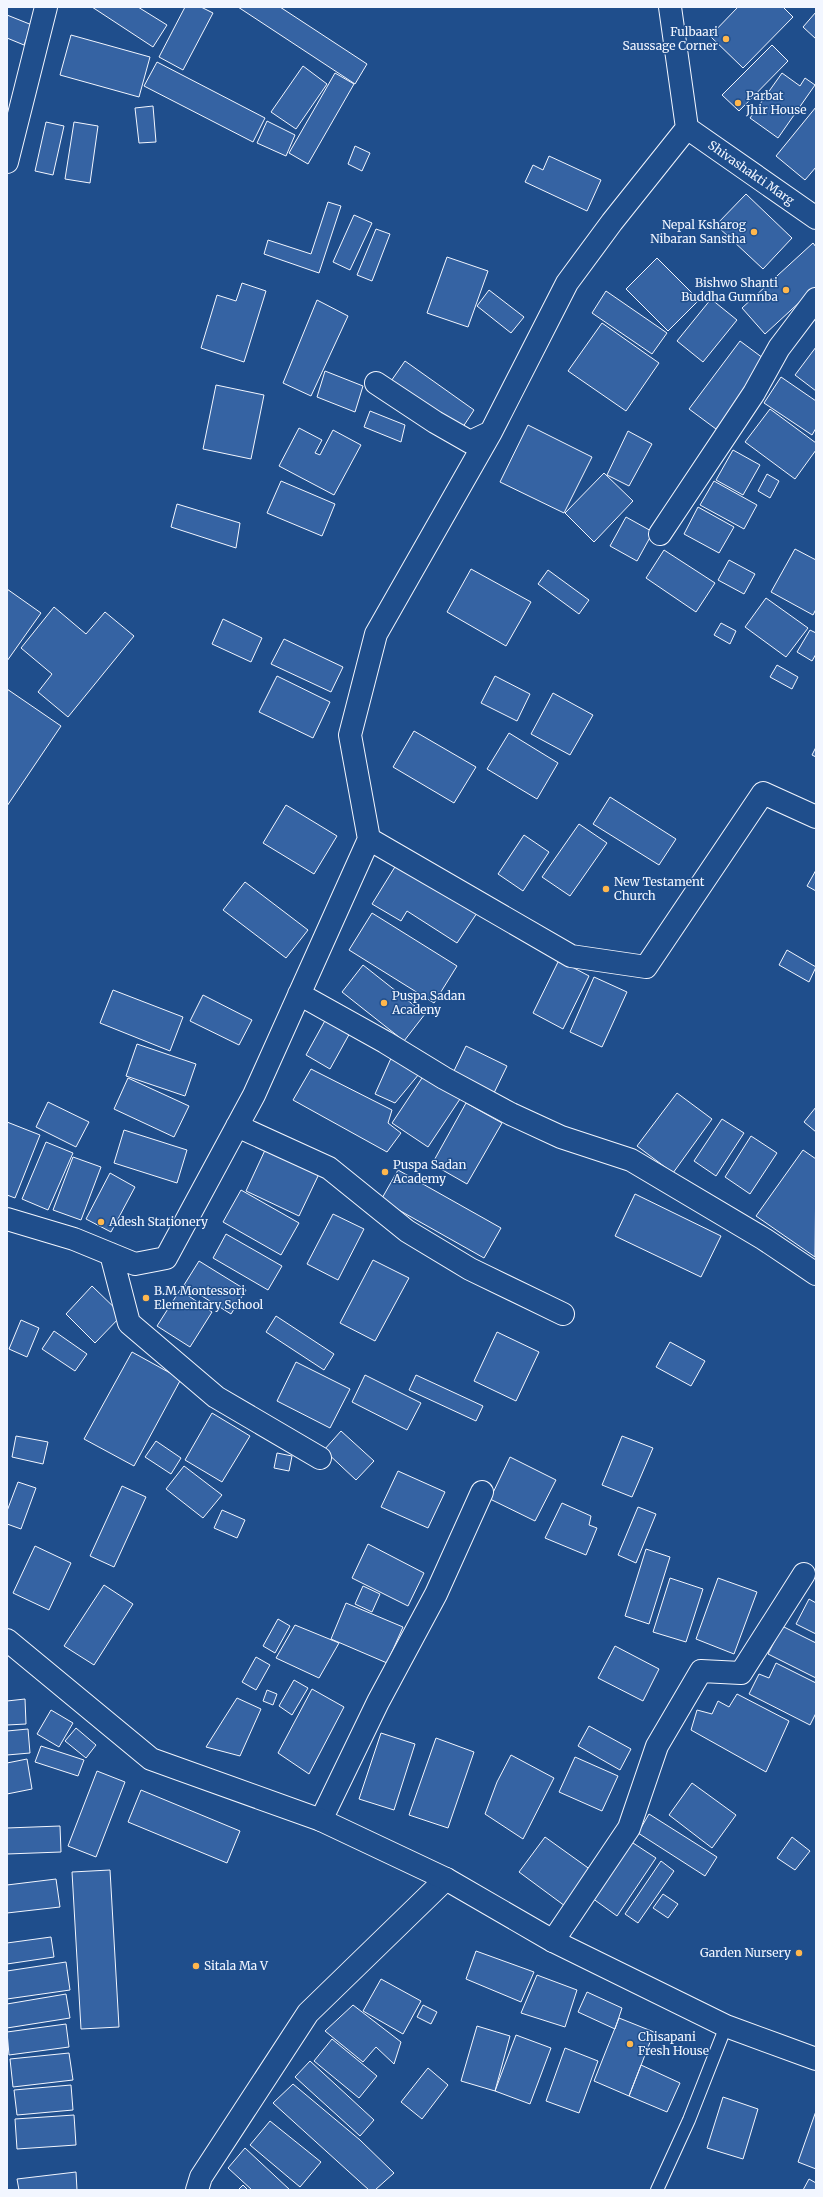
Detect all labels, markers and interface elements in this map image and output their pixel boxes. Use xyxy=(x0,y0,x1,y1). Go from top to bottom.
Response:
place label: Fulbaari Saussage Corner xyxy=(623,24,719,53)
marker: Fulbaari Saussage Corner xyxy=(721,34,731,44)
place label: Parbat Jhir House xyxy=(745,88,807,117)
marker: Parbat Jhir House xyxy=(733,98,743,108)
street label: Shivashakti Marg xyxy=(705,137,798,208)
place label: Nepal Ksharog Nibaran Sanstha xyxy=(650,217,747,246)
marker: Nepal Ksharog Nibaran Sanstha xyxy=(749,227,759,237)
place label: Bishwo Shanti Buddha Gumnba xyxy=(681,275,779,304)
marker: Bishwo Shanti Buddha Gumnba xyxy=(781,285,791,295)
place label: New Testament Church xyxy=(614,874,705,903)
marker: New Testament Church xyxy=(601,884,611,894)
place label: Puspa Sadan Acadeny xyxy=(391,988,465,1017)
marker: Puspa Sadan Acadeny xyxy=(379,998,389,1008)
place label: Puspa Sadan Academy xyxy=(392,1157,466,1186)
marker: Puspa Sadan Academy xyxy=(380,1167,390,1177)
place label: Adesh Stationery xyxy=(108,1214,208,1229)
marker: Adesh Stationery xyxy=(96,1217,106,1227)
place label: B.M Montessori Elementary School xyxy=(154,1283,264,1312)
marker: B.M Montessori Elementary School xyxy=(141,1293,151,1303)
place label: Garden Nursery xyxy=(700,1945,791,1960)
marker: Garden Nursery xyxy=(794,1948,804,1958)
place label: Sitala Ma V xyxy=(204,1958,269,1973)
marker: Sitala Ma V xyxy=(191,1961,201,1971)
place label: Chisapani Fresh House xyxy=(638,2029,709,2058)
marker: Chisapani Fresh House xyxy=(625,2039,635,2049)

